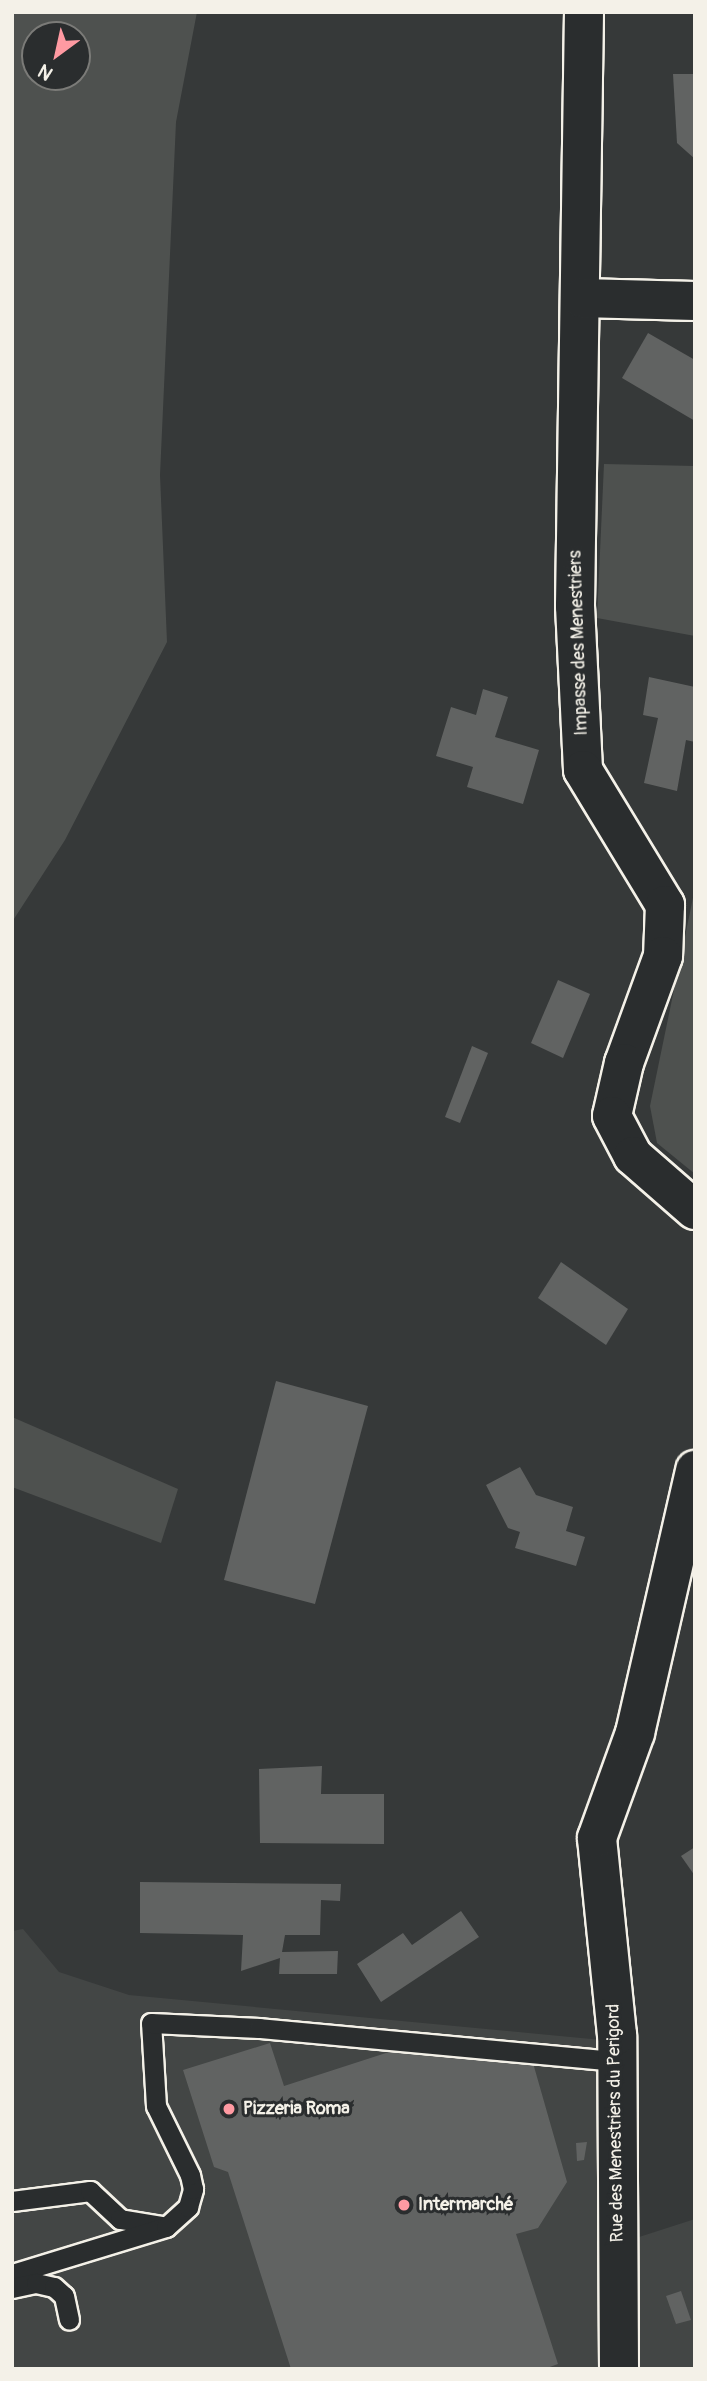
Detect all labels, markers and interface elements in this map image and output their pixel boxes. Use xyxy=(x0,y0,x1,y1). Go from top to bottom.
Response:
north arrow xyxy=(21,21,91,91)
text: N xyxy=(34,58,58,86)
street label: Impasse des Menestriers xyxy=(565,550,593,736)
street label: Rue des Menestriers du Perigord xyxy=(603,2004,629,2242)
place label: Pizzeria Roma xyxy=(243,2098,350,2120)
marker: Pizzeria Roma xyxy=(221,2101,237,2117)
place label: Intermarché xyxy=(418,2194,514,2216)
marker: Intermarché xyxy=(396,2197,412,2213)

